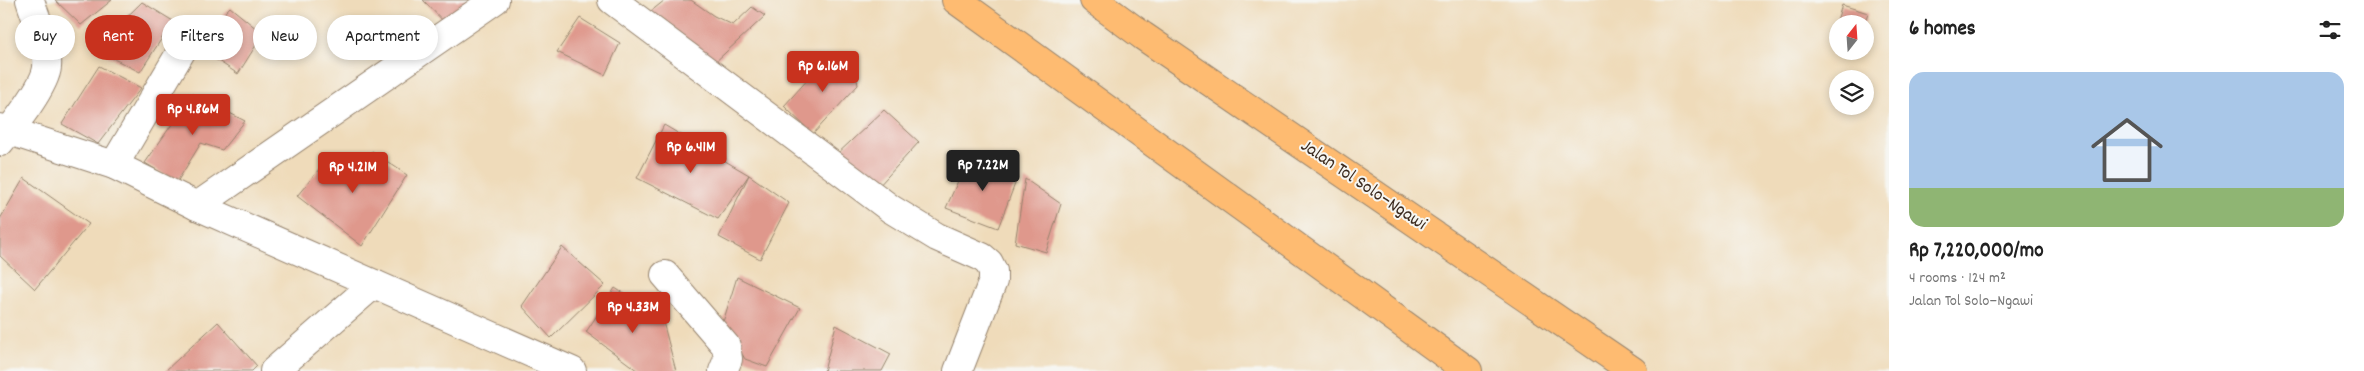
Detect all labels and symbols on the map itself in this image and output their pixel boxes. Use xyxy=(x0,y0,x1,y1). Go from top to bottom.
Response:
north arrow xyxy=(1829,15,1874,60)
pin: Rp 6.16M xyxy=(771,51,875,93)
pin: Rp 4.86M xyxy=(141,94,245,136)
pin: Rp 6.41M xyxy=(639,132,743,174)
street label: Jalan Tol Solo–Ngawi xyxy=(1294,134,1432,239)
pin: Rp 7.22M xyxy=(931,150,1035,192)
pin: Rp 4.21M xyxy=(301,152,405,194)
pin: Rp 4.33M xyxy=(581,292,685,334)

